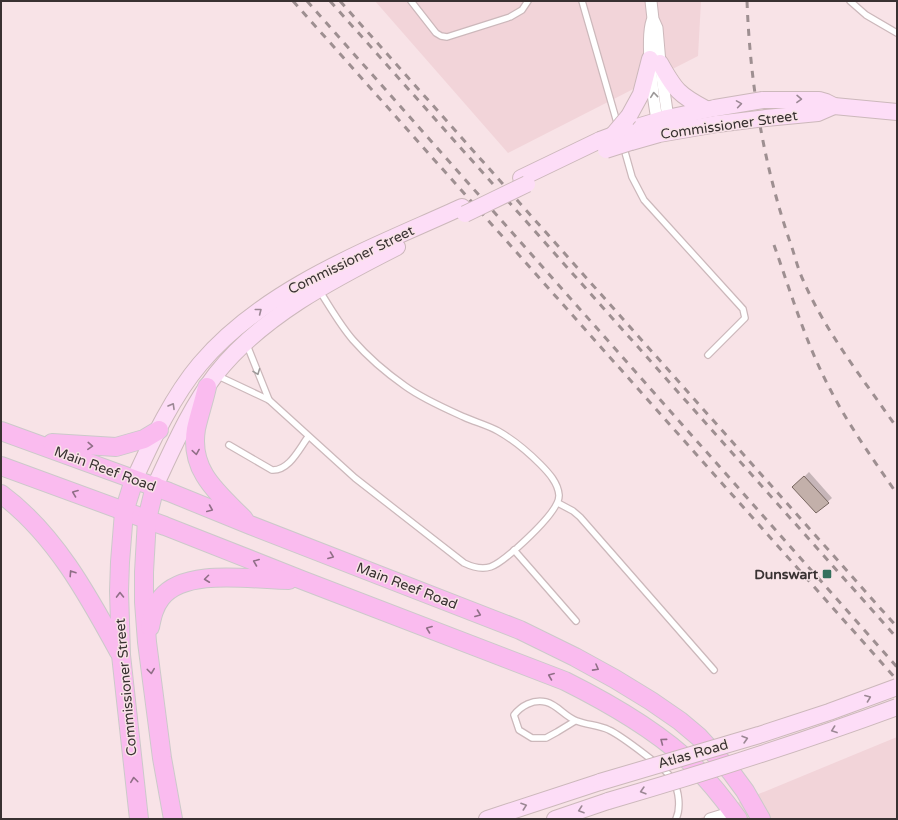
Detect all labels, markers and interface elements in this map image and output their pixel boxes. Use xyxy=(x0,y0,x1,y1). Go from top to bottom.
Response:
one-way arrow xyxy=(650,92,659,98)
one-way arrow xyxy=(796,95,802,104)
one-way arrow xyxy=(736,100,742,109)
street label: Commissioner Street xyxy=(659,107,799,143)
street label: Commissioner Street xyxy=(285,222,417,298)
one-way arrow xyxy=(254,309,261,316)
one-way arrow xyxy=(253,368,261,375)
one-way arrow xyxy=(167,403,174,410)
one-way arrow xyxy=(87,442,93,451)
street label: Main Reef Road xyxy=(52,443,158,495)
one-way arrow xyxy=(191,449,200,456)
one-way arrow xyxy=(71,490,78,498)
one-way arrow xyxy=(206,504,213,512)
one-way arrow xyxy=(327,552,334,560)
one-way arrow xyxy=(253,558,260,566)
street label: Main Reef Road xyxy=(354,559,460,613)
place label: Dunswart xyxy=(754,566,819,583)
marker: Dunswart xyxy=(821,568,833,580)
one-way arrow xyxy=(69,570,77,577)
one-way arrow xyxy=(204,574,210,583)
one-way arrow xyxy=(116,592,124,598)
one-way arrow xyxy=(474,609,481,617)
street label: Commissioner Street xyxy=(111,617,140,757)
one-way arrow xyxy=(426,626,433,634)
one-way arrow xyxy=(592,663,599,671)
one-way arrow xyxy=(146,668,155,674)
one-way arrow xyxy=(547,672,554,680)
one-way arrow xyxy=(865,695,872,703)
one-way arrow xyxy=(831,726,838,734)
one-way arrow xyxy=(741,735,748,744)
street label: Atlas Road xyxy=(656,736,730,772)
one-way arrow xyxy=(660,738,667,745)
one-way arrow xyxy=(130,777,139,783)
one-way arrow xyxy=(640,786,647,794)
one-way arrow xyxy=(520,803,527,811)
one-way arrow xyxy=(578,805,585,814)

